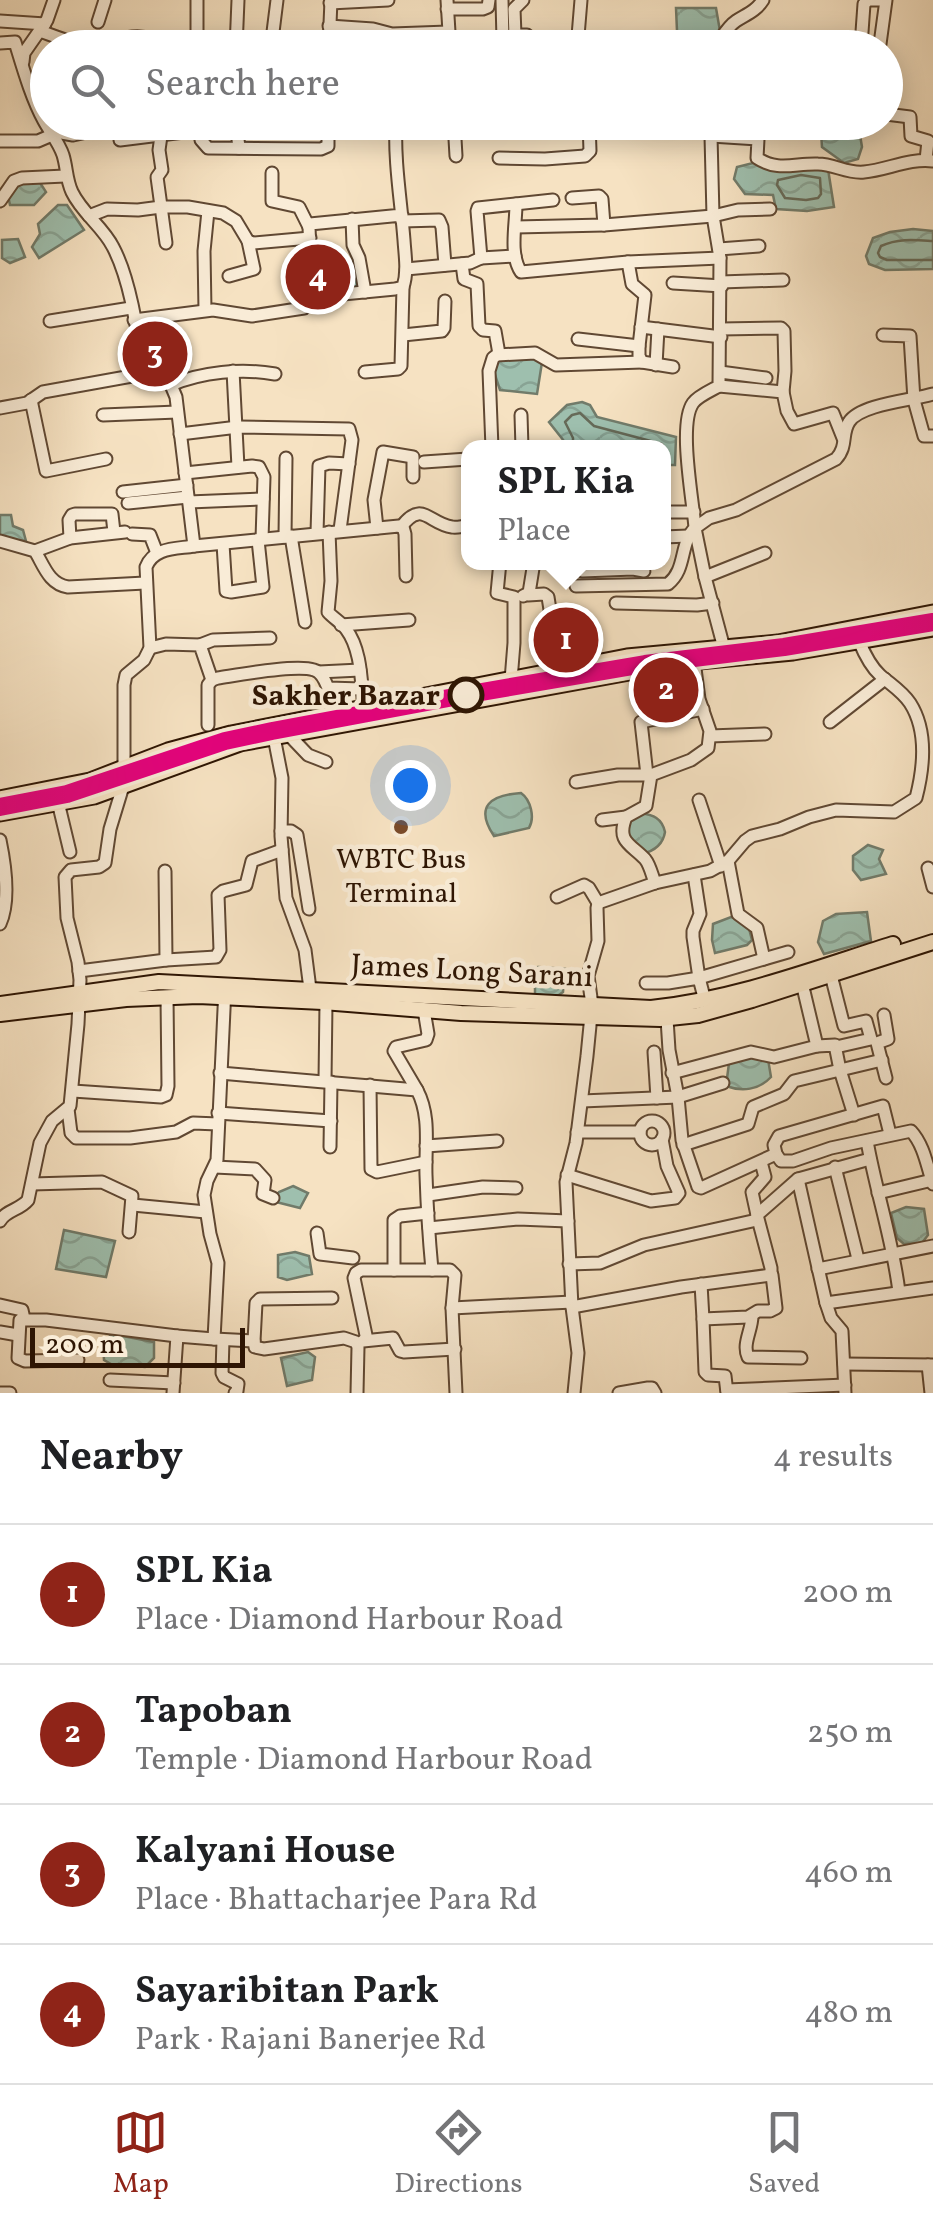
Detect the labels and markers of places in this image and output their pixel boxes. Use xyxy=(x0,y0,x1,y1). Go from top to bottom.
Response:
pin: 4 xyxy=(286,240,350,314)
pin: 3 xyxy=(122,316,188,392)
pin: 1 xyxy=(534,602,598,678)
pin: 2 xyxy=(634,652,698,728)
place label: Sakher Bazar xyxy=(252,676,440,718)
marker: Sakher Bazar xyxy=(449,678,483,712)
marker: WBTC Bus Terminal xyxy=(391,817,411,837)
place label: WBTC Bus Terminal xyxy=(336,841,466,914)

